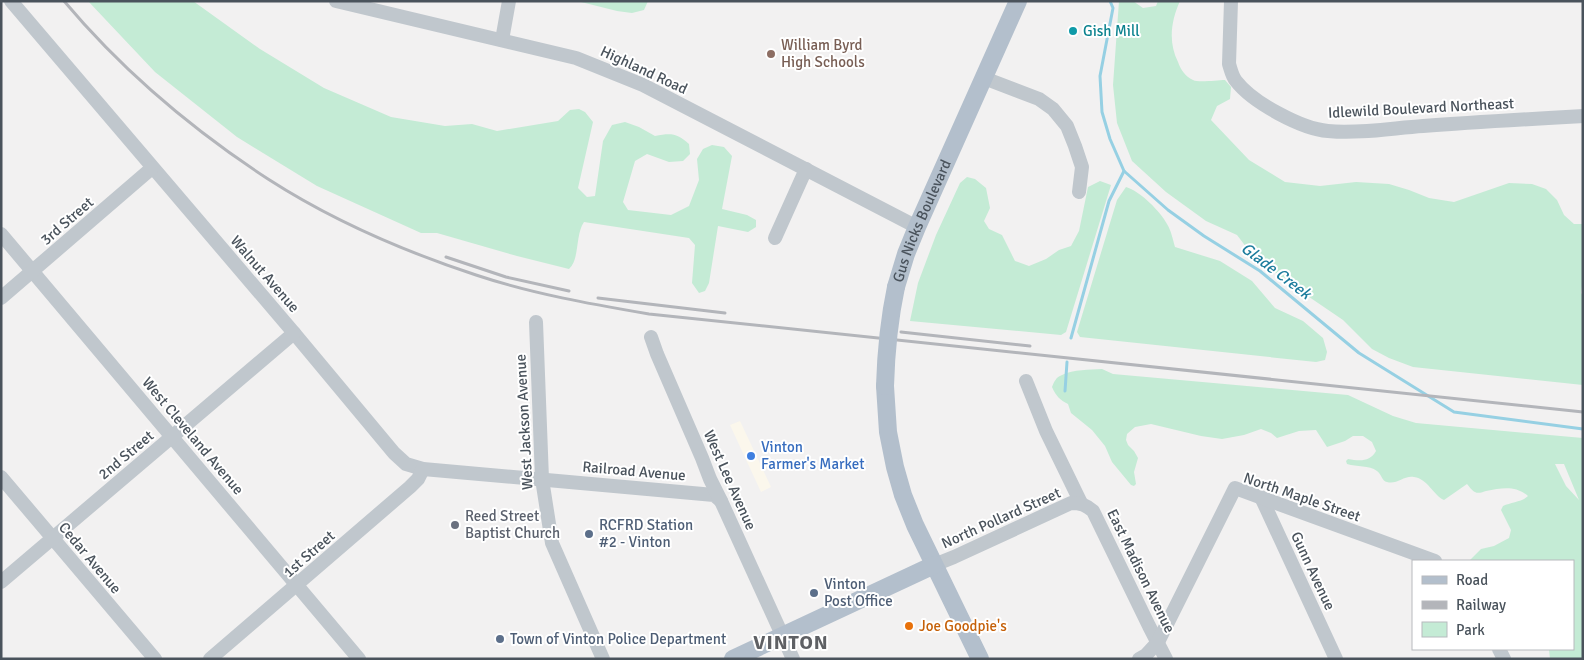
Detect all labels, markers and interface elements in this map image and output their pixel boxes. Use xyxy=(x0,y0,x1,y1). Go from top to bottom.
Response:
place label: Gish Mill xyxy=(1083,22,1140,40)
marker: Gish Mill xyxy=(1067,25,1079,37)
place label: William Byrd High Schools xyxy=(781,36,865,71)
street label: Highland Road xyxy=(598,42,690,98)
marker: William Byrd High Schools xyxy=(765,48,777,60)
street label: Idlewild Boulevard Northeast xyxy=(1327,94,1515,122)
street label: Gus Nicks Boulevard xyxy=(889,157,955,284)
street label: 3rd Street xyxy=(37,193,97,249)
street label: Walnut Avenue xyxy=(227,232,303,316)
water label: Glade Creek xyxy=(1237,238,1316,305)
street label: West Jackson Avenue xyxy=(511,354,537,490)
street label: West Cleveland Avenue xyxy=(139,374,247,498)
street label: 2nd Street xyxy=(95,427,157,483)
street label: West Lee Avenue xyxy=(700,427,760,533)
place label: Vinton Farmer's Market xyxy=(761,438,865,473)
marker: Vinton Farmer's Market xyxy=(745,450,757,462)
street label: Railroad Avenue xyxy=(582,458,686,484)
street label: North Maple Street xyxy=(1241,469,1363,525)
street label: North Pollard Street xyxy=(939,484,1063,552)
street label: East Madison Avenue xyxy=(1103,506,1179,636)
place label: Reed Street Baptist Church xyxy=(465,507,560,542)
place label: RCFRD Station #2 - Vinton xyxy=(599,516,693,551)
street label: Cedar Avenue xyxy=(55,519,125,597)
marker: Reed Street Baptist Church xyxy=(449,519,461,531)
street label: 1st Street xyxy=(280,527,338,581)
marker: RCFRD Station #2 - Vinton xyxy=(583,528,595,540)
street label: Gunn Avenue xyxy=(1287,529,1339,613)
legend xyxy=(1412,560,1574,650)
text: Road xyxy=(1456,571,1488,589)
place label: Vinton Post Office xyxy=(824,575,893,610)
marker: Vinton Post Office xyxy=(808,587,820,599)
text: Railway xyxy=(1456,596,1506,614)
place label: Joe Goodpie's xyxy=(919,617,1007,635)
marker: Joe Goodpie's xyxy=(903,620,915,632)
text: Park xyxy=(1456,621,1485,639)
place label: Town of Vinton Police Department xyxy=(510,630,726,648)
district label: VINTON xyxy=(753,630,829,655)
marker: Town of Vinton Police Department xyxy=(494,633,506,645)

